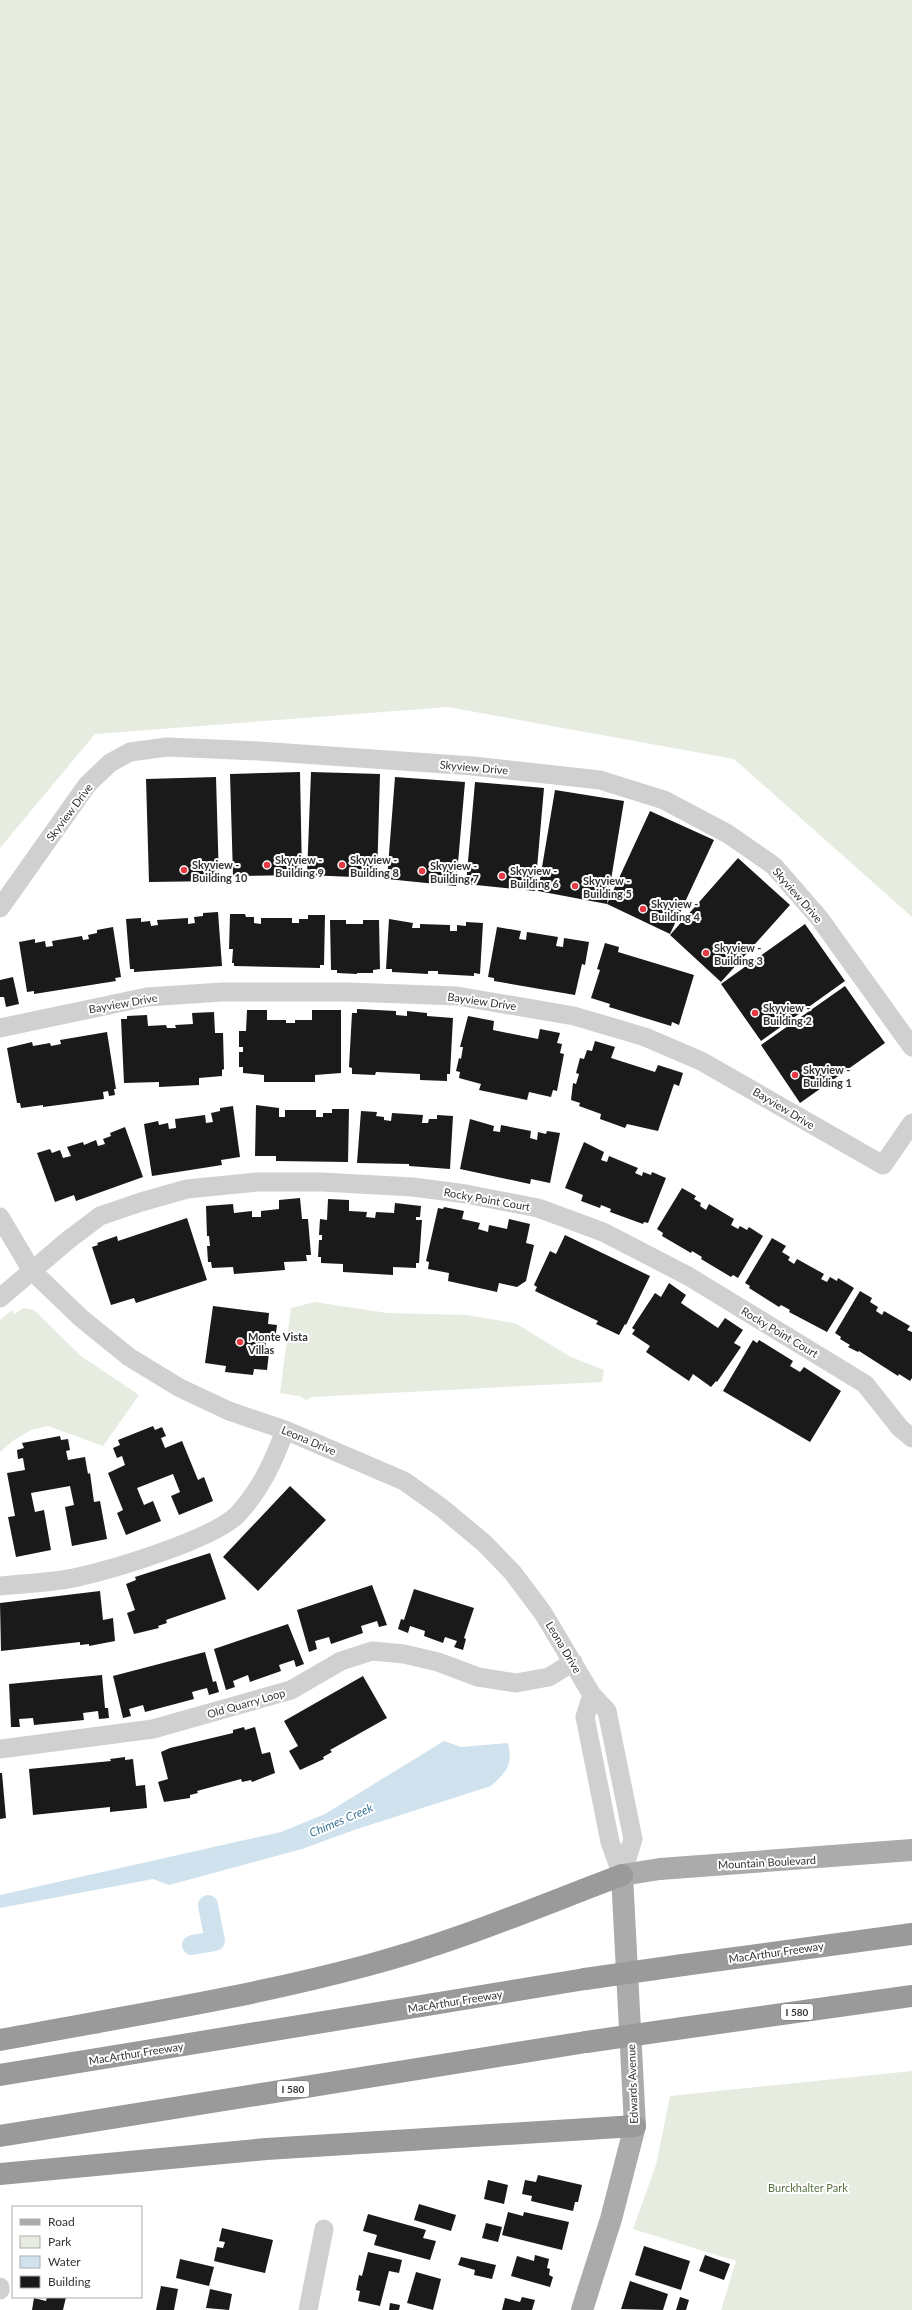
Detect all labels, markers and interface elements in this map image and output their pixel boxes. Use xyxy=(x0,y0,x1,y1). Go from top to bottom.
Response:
street label: Skyview Drive xyxy=(439,758,509,776)
street label: Skyview Drive xyxy=(43,781,95,843)
place label: Skyview - Building 9 xyxy=(275,853,324,879)
place label: Skyview - Building 8 xyxy=(350,853,399,879)
place label: Skyview - Building 10 xyxy=(192,858,248,884)
place label: Skyview - Building 7 xyxy=(430,859,479,885)
marker: Skyview - Building 9 xyxy=(262,860,272,870)
marker: Skyview - Building 8 xyxy=(337,860,347,870)
place label: Skyview - Building 6 xyxy=(510,864,560,890)
marker: Skyview - Building 10 xyxy=(179,865,189,875)
street label: Skyview Drive xyxy=(771,865,826,925)
marker: Skyview - Building 7 xyxy=(417,866,427,876)
marker: Skyview - Building 6 xyxy=(497,871,507,881)
place label: Skyview - Building 5 xyxy=(583,874,632,900)
marker: Skyview - Building 5 xyxy=(570,881,580,891)
place label: Skyview - Building 4 xyxy=(651,897,701,923)
marker: Skyview - Building 4 xyxy=(638,904,648,914)
place label: Skyview - Building 3 xyxy=(714,941,763,967)
marker: Skyview - Building 3 xyxy=(701,948,711,958)
street label: Bayview Drive xyxy=(447,990,518,1012)
street label: Bayview Drive xyxy=(88,991,159,1015)
place label: Skyview - Building 2 xyxy=(763,1001,812,1027)
marker: Skyview - Building 2 xyxy=(750,1008,760,1018)
place label: Skyview - Building 1 xyxy=(803,1063,852,1089)
marker: Skyview - Building 1 xyxy=(790,1070,800,1080)
street label: Bayview Drive xyxy=(751,1085,817,1132)
street label: Rocky Point Court xyxy=(443,1185,531,1213)
street label: Rocky Point Court xyxy=(739,1304,821,1360)
place label: Monte Vista Villas xyxy=(247,1330,308,1356)
marker: Monte Vista Villas xyxy=(235,1337,245,1347)
street label: Leona Drive xyxy=(280,1423,338,1457)
street label: Leona Drive xyxy=(544,1619,585,1675)
street label: Old Quarry Loop xyxy=(205,1686,287,1720)
water label: Chimes Creek xyxy=(307,1800,375,1840)
street label: Mountain Boulevard xyxy=(718,1853,816,1871)
street label: MacArthur Freeway xyxy=(728,1939,825,1965)
street label: MacArthur Freeway xyxy=(407,1987,504,2015)
road number: I 580 xyxy=(781,2004,813,2020)
street label: MacArthur Freeway xyxy=(88,2039,185,2067)
street label: Edwards Avenue xyxy=(624,2044,640,2124)
road number: I 580 xyxy=(277,2081,309,2097)
park label: Burckhalter Park xyxy=(768,2181,848,2194)
legend xyxy=(12,2206,142,2298)
text: Road xyxy=(48,2214,75,2229)
text: Park xyxy=(48,2234,72,2249)
text: Water xyxy=(48,2254,81,2269)
text: Building xyxy=(48,2274,91,2289)

